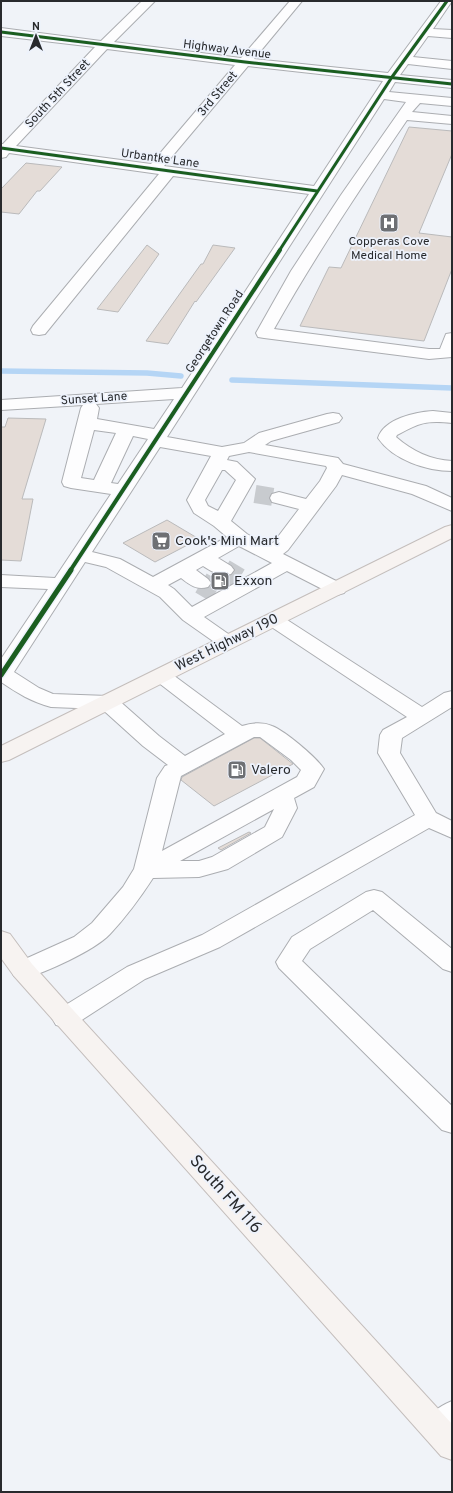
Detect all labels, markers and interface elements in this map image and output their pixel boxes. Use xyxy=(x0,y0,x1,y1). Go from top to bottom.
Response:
north arrow xyxy=(16,16,56,56)
text: N xyxy=(32,20,40,34)
street label: Highway Avenue xyxy=(182,37,272,63)
street label: South 5th Street xyxy=(22,56,94,132)
street label: 3rd Street xyxy=(194,68,242,120)
street label: Urbantke Lane xyxy=(120,146,200,172)
hospital icon: Copperas Cove Medical Home xyxy=(378,212,400,234)
place label: Copperas Cove Medical Home xyxy=(349,234,429,264)
street label: Georgetown Road xyxy=(182,287,248,377)
street label: Sunset Lane xyxy=(60,389,128,409)
supermarket icon: Cook's Mini Mart xyxy=(150,530,172,552)
place label: Cook's Mini Mart xyxy=(175,533,279,550)
fuel station icon: Exxon xyxy=(209,570,231,592)
place label: Exxon xyxy=(234,573,273,590)
street label: West Highway 190 xyxy=(172,611,282,675)
fuel station icon: Valero xyxy=(226,759,248,781)
place label: Valero xyxy=(251,762,291,779)
street label: South FM 116 xyxy=(184,1151,266,1239)

